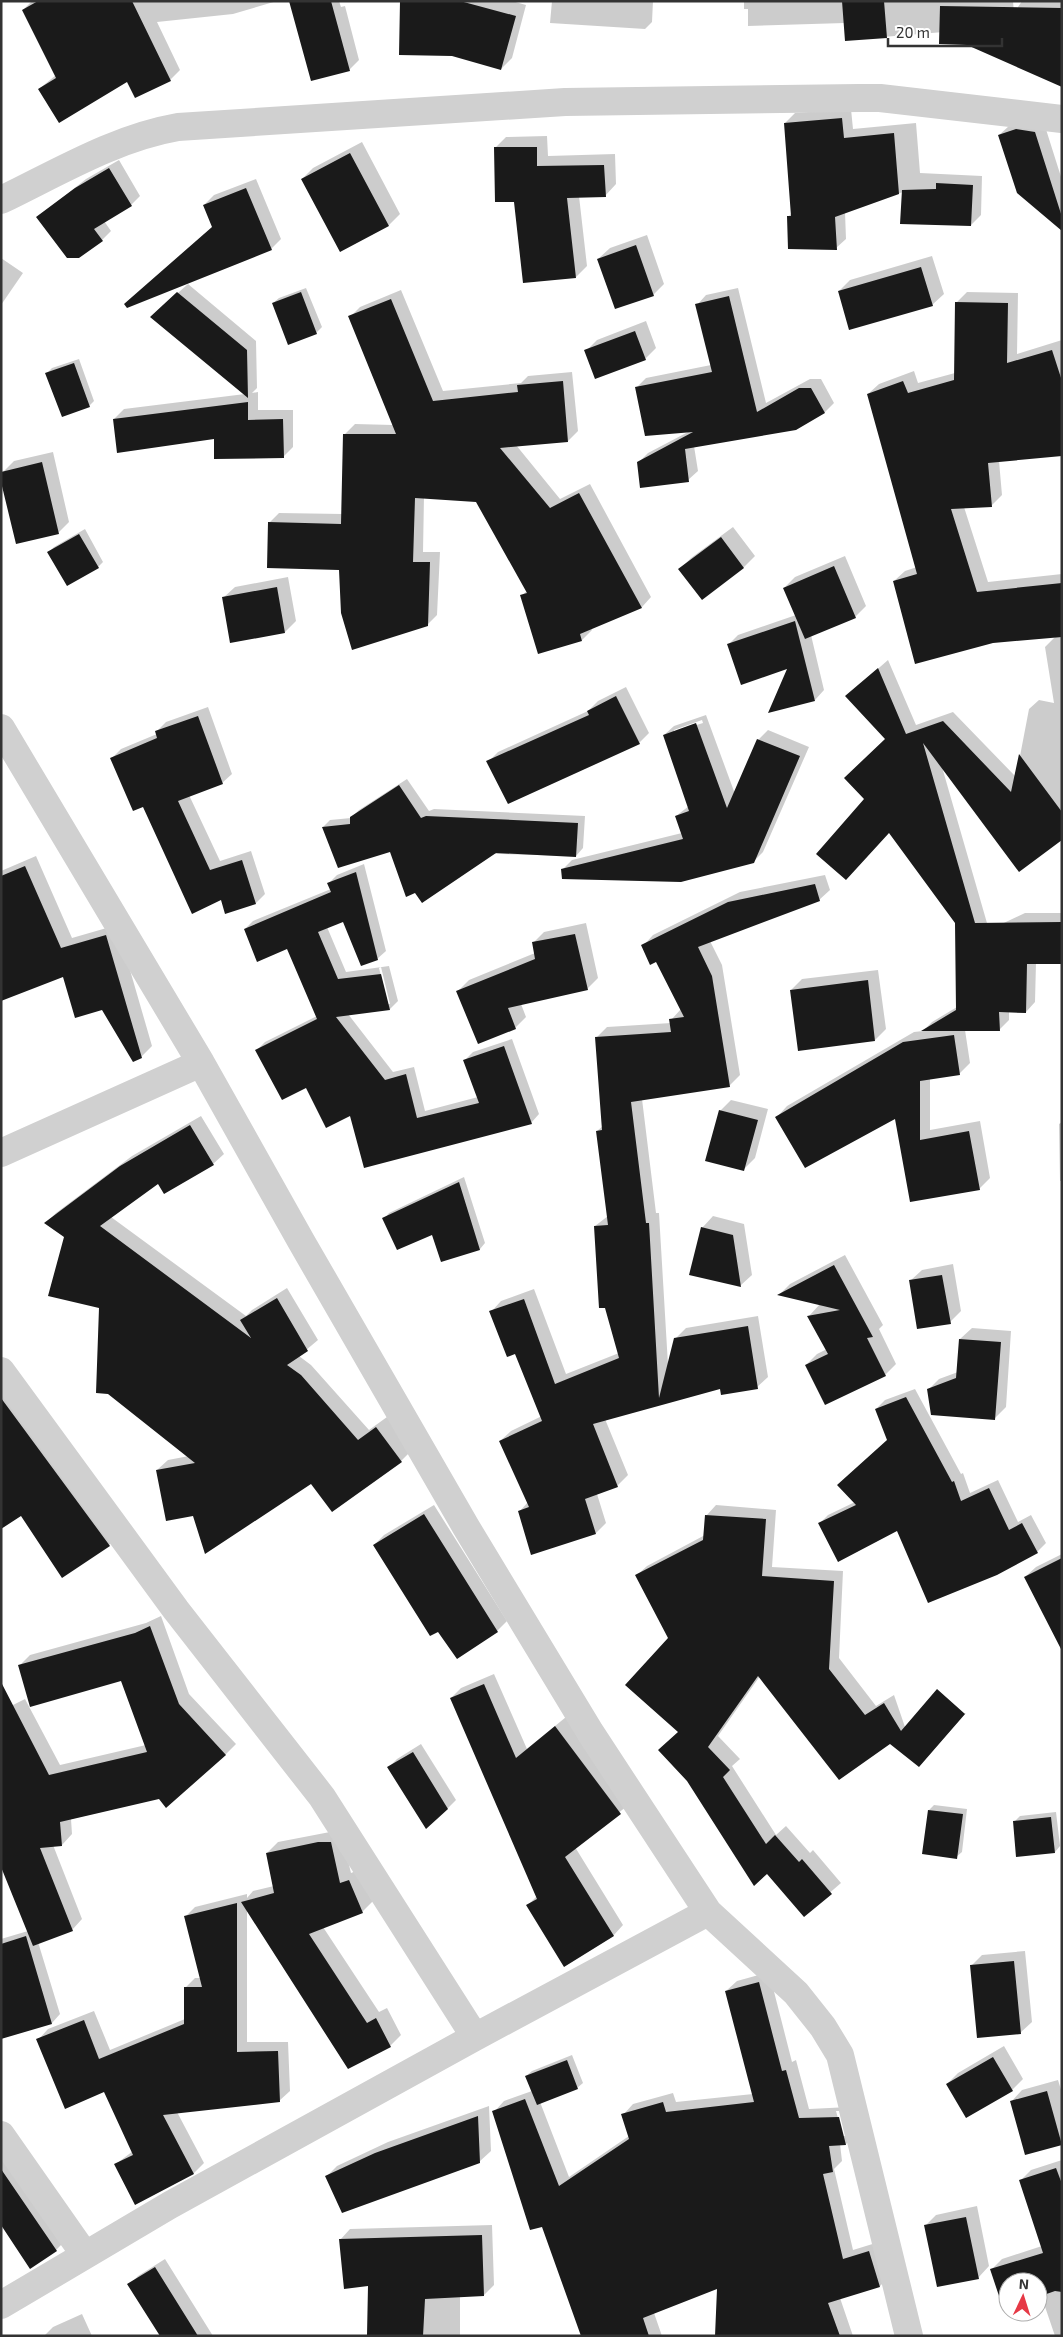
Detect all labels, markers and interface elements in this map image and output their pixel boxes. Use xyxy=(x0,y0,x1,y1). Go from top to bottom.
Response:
scale bar xyxy=(888,15,1002,47)
text: 20 m xyxy=(896,23,930,41)
north arrow xyxy=(998,2272,1048,2322)
text: N xyxy=(1018,2275,1030,2292)

